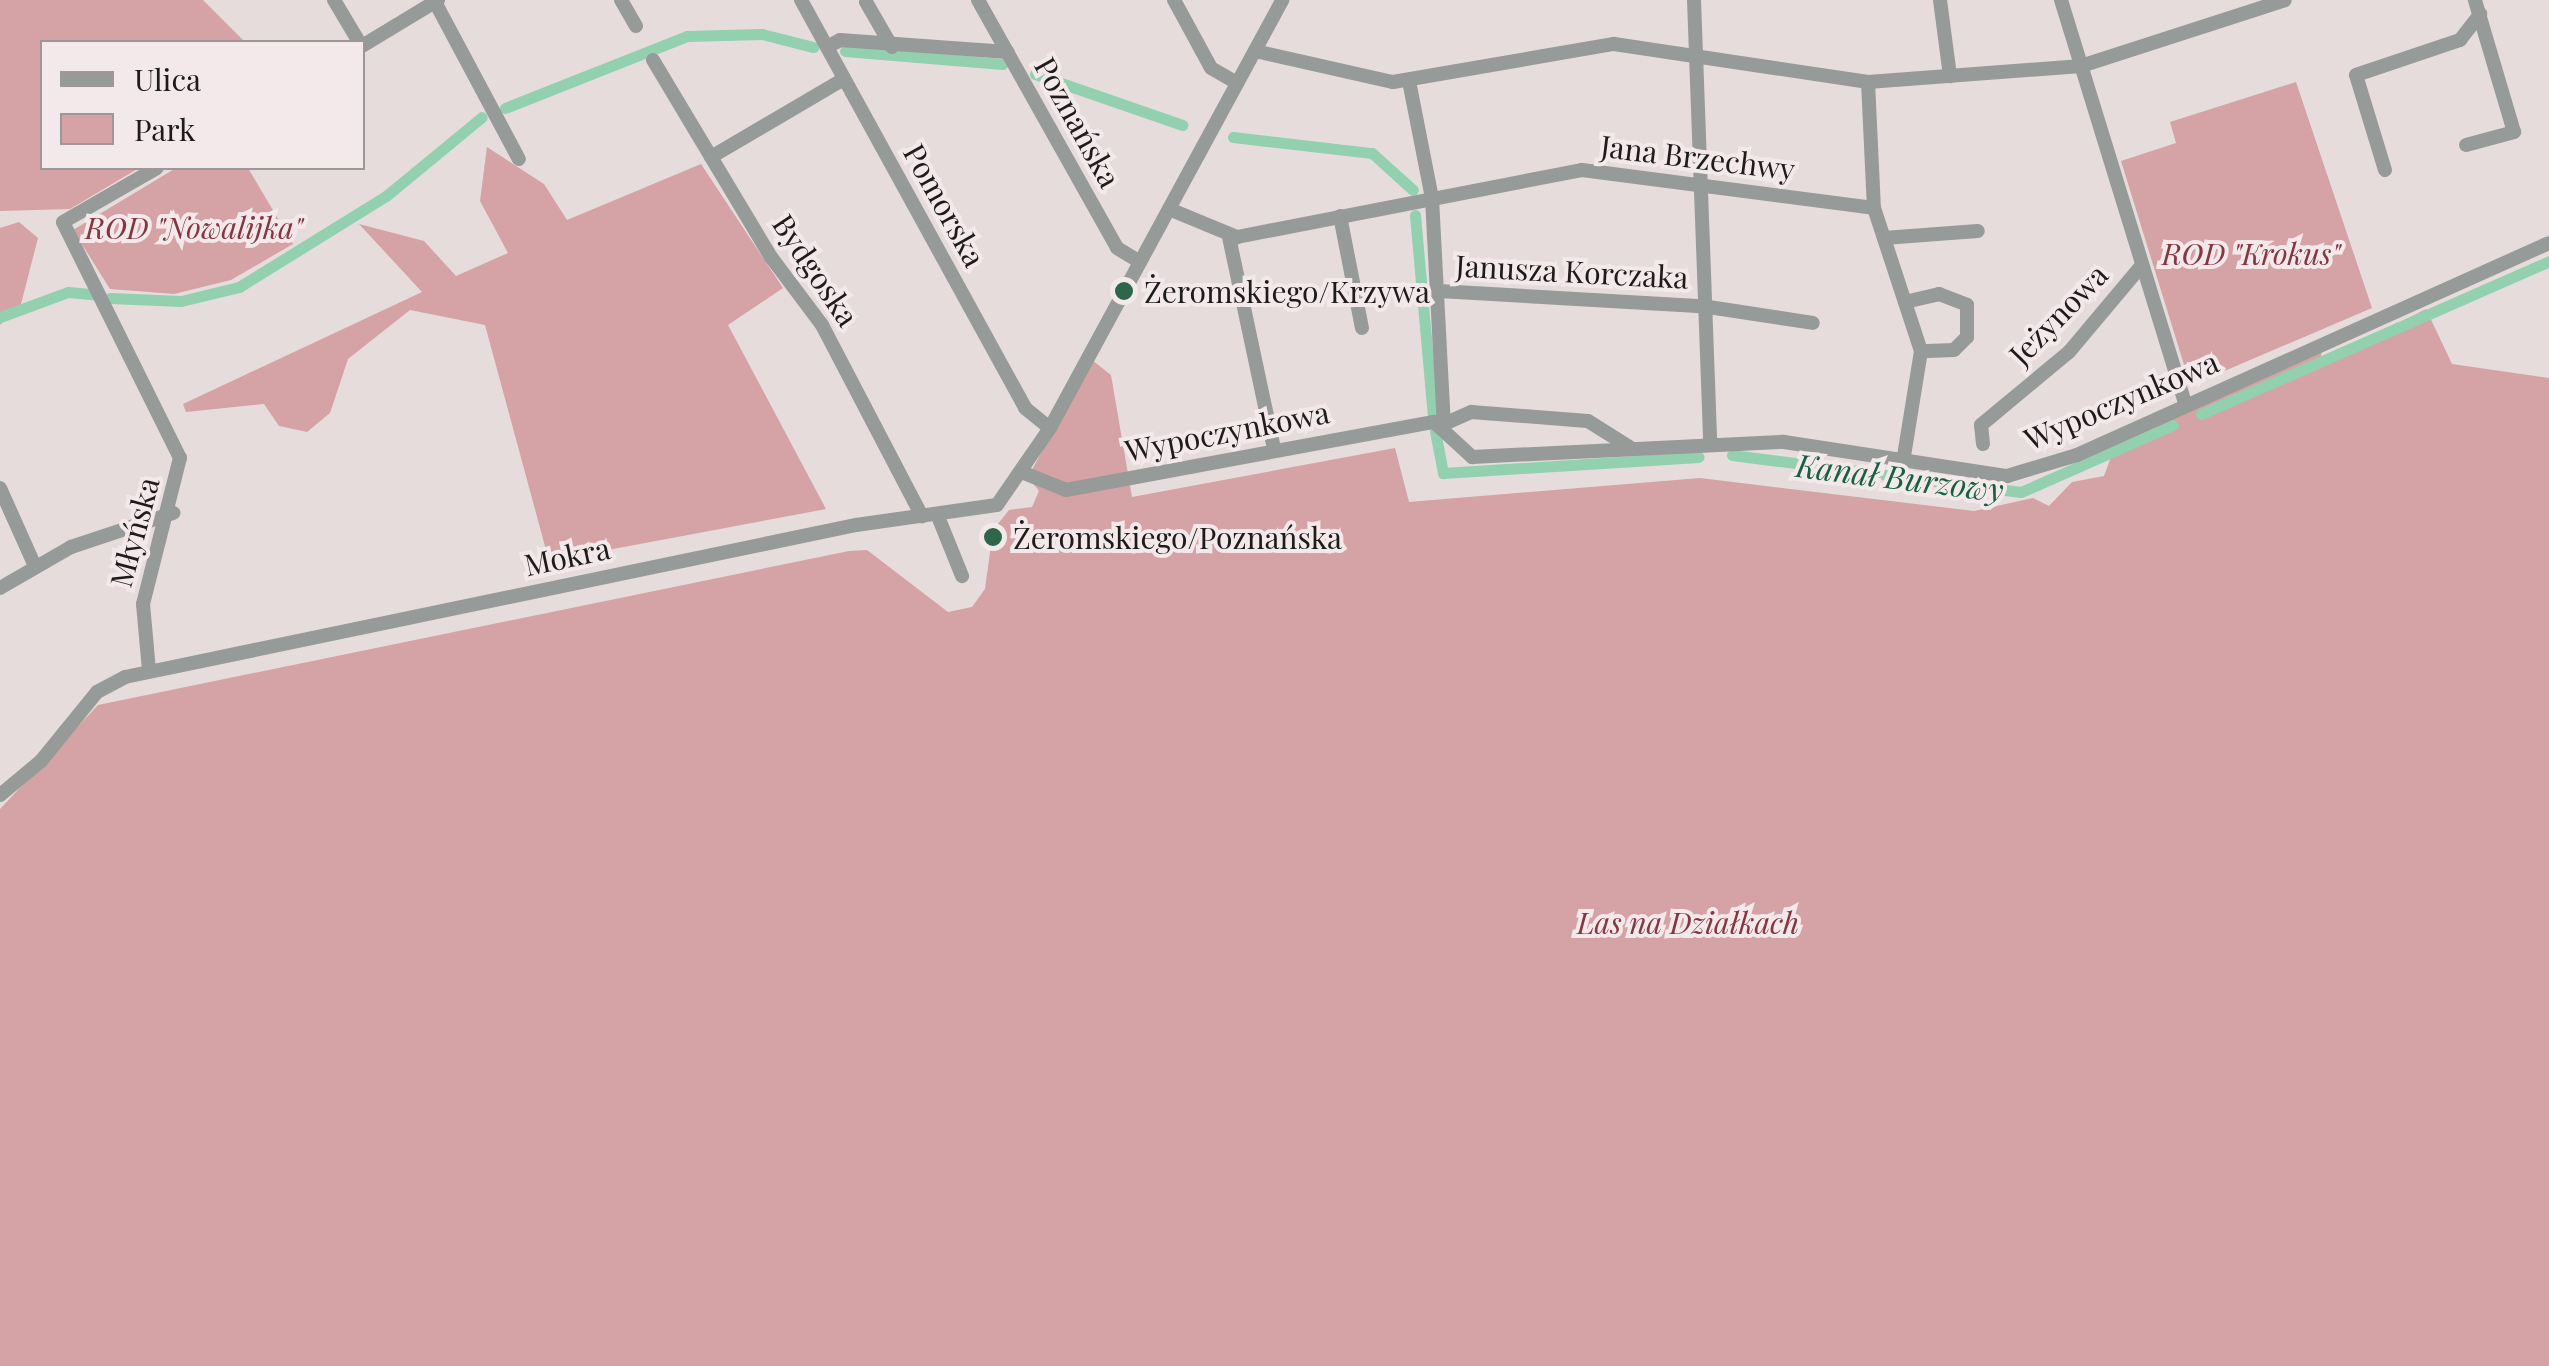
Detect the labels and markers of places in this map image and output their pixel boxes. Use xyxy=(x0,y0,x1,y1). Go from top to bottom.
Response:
place label: Żeromskiego/Krzywa xyxy=(1144,273,1430,309)
marker: Żeromskiego/Krzywa xyxy=(1113,280,1135,302)
place label: Żeromskiego/Poznańska xyxy=(1013,519,1342,555)
marker: Żeromskiego/Poznańska xyxy=(982,526,1004,548)

